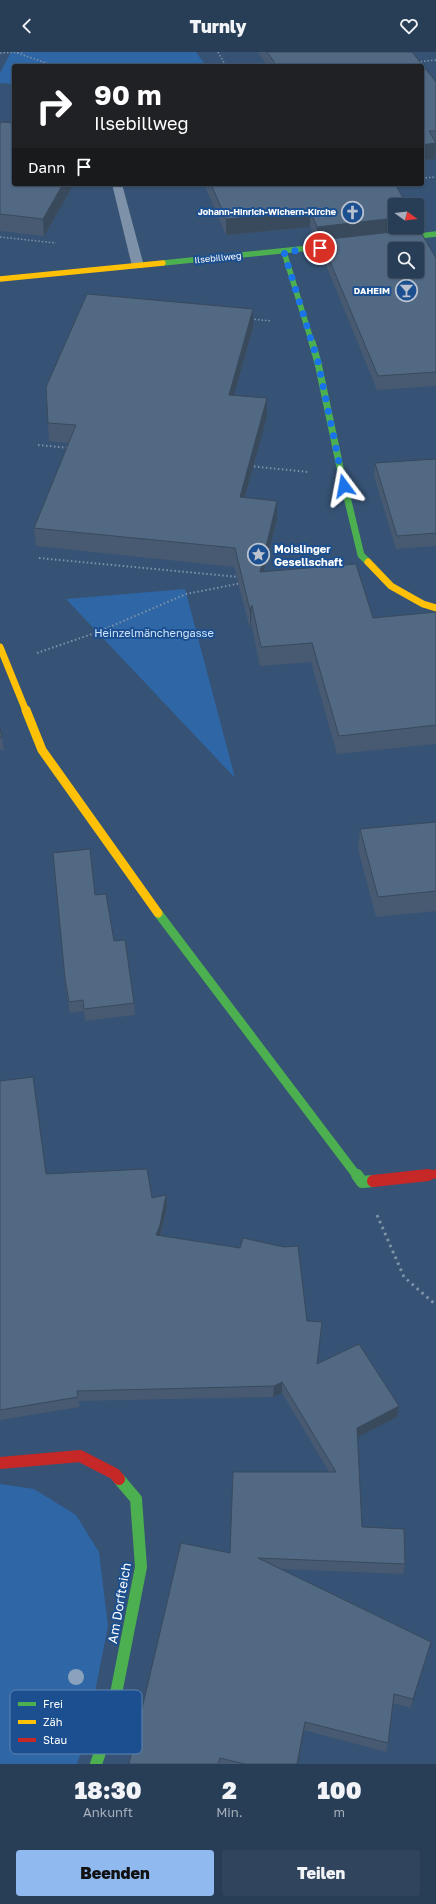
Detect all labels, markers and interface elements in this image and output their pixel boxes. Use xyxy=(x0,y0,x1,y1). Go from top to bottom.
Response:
icon: back xyxy=(16,15,38,37)
text: Turnly xyxy=(189,15,247,37)
icon: heart xyxy=(398,15,420,37)
text: 90 m xyxy=(94,78,161,111)
icon: right xyxy=(28,80,80,132)
text: Ilsebillweg xyxy=(94,112,189,134)
icon: arrive xyxy=(73,156,95,178)
text: Dann xyxy=(28,158,65,176)
north arrow xyxy=(388,198,424,234)
map controls xyxy=(388,198,424,278)
church icon: Johann-Hinrich-Wichern-Kirche xyxy=(339,199,365,225)
place label: Johann-Hinrich-Wichern-Kirche xyxy=(198,206,337,217)
pin xyxy=(303,231,337,265)
icon: arrive xyxy=(309,237,331,259)
button: search xyxy=(388,242,424,278)
street label: Ilsebillweg xyxy=(194,250,242,265)
bar icon: DAHEIM xyxy=(393,278,419,304)
place label: DAHEIM xyxy=(354,285,390,296)
position arrow xyxy=(323,465,365,507)
place icon: Moislinger Gesellschaft xyxy=(245,542,271,568)
place label: Moislinger Gesellschaft xyxy=(274,542,343,568)
park label: Heinzelmänchengasse xyxy=(94,626,214,639)
street label: Am Dorfteich xyxy=(104,1561,134,1645)
legend xyxy=(10,1690,142,1754)
text: Frei xyxy=(43,1697,63,1710)
text: Zäh xyxy=(43,1715,63,1728)
text: Stau xyxy=(43,1733,67,1746)
text: 18:30 xyxy=(74,1775,142,1804)
text: 2 xyxy=(222,1775,237,1804)
text: 100 xyxy=(317,1775,362,1804)
text: Ankunft xyxy=(83,1804,133,1820)
text: Min. xyxy=(216,1804,243,1820)
text: m xyxy=(334,1804,345,1820)
button: Beenden xyxy=(16,1850,214,1896)
button: Teilen xyxy=(222,1850,420,1896)

